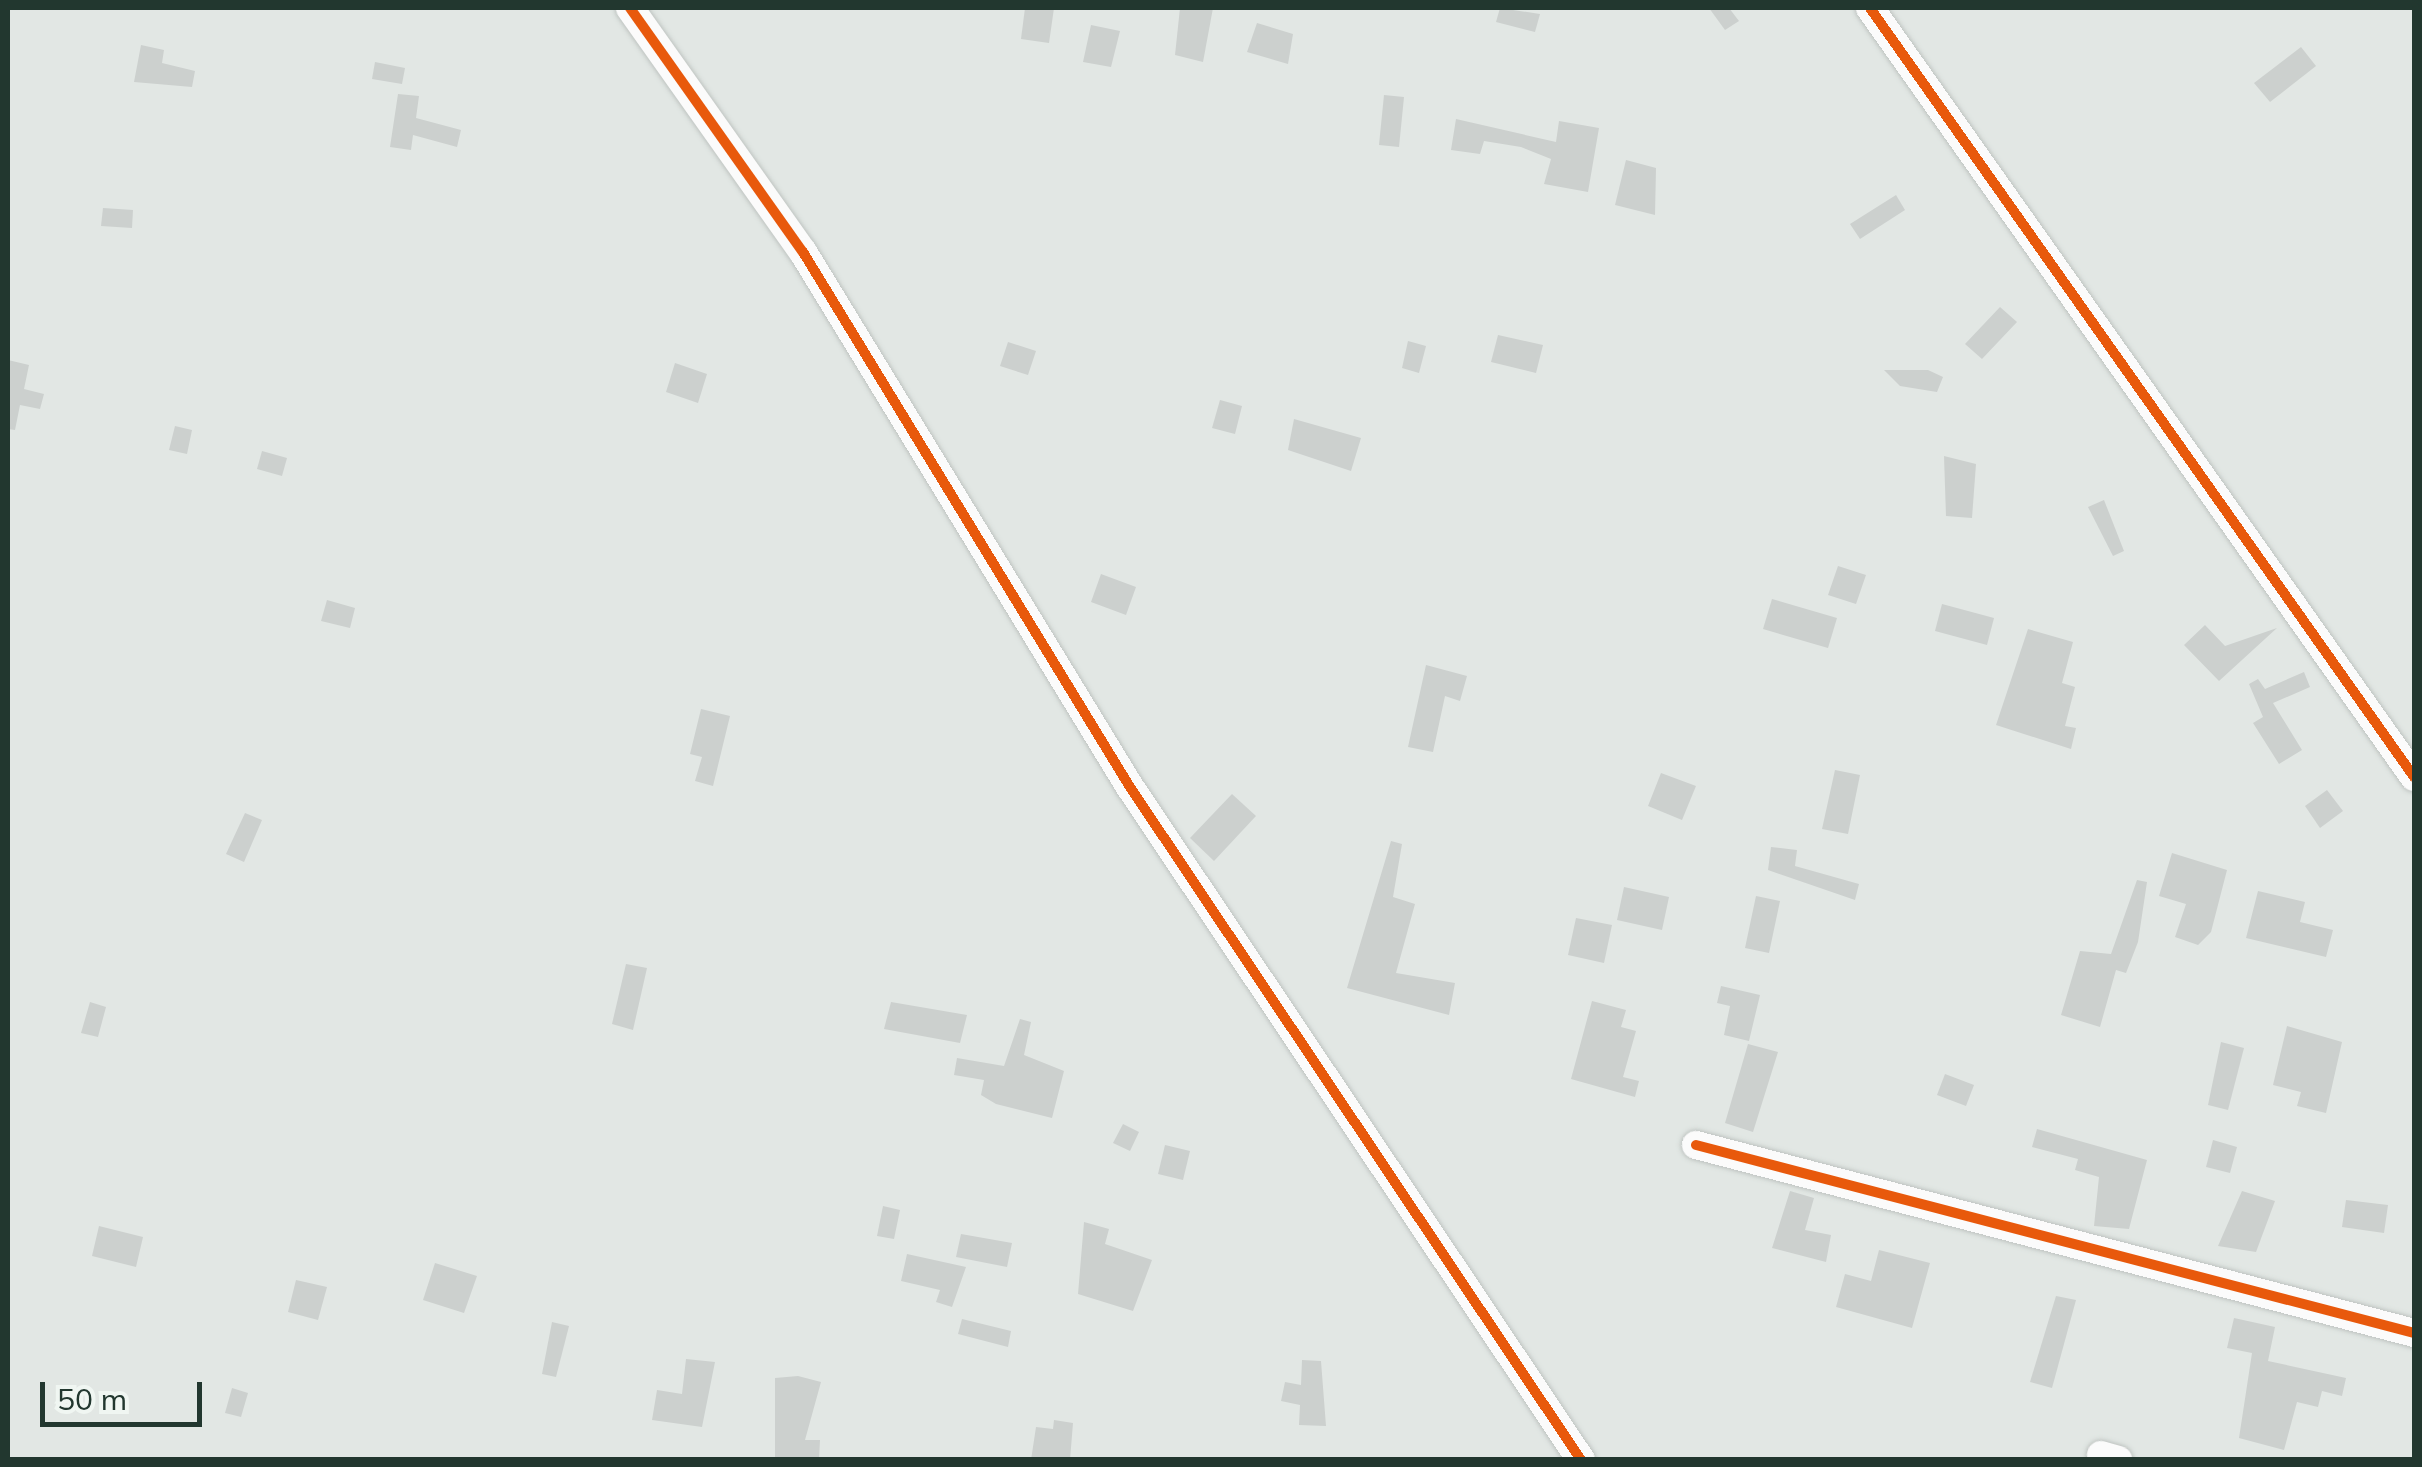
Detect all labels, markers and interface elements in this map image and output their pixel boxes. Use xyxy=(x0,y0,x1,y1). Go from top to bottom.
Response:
scale bar xyxy=(45,1362,208,1424)
text: 50 m xyxy=(57,1380,127,1418)

